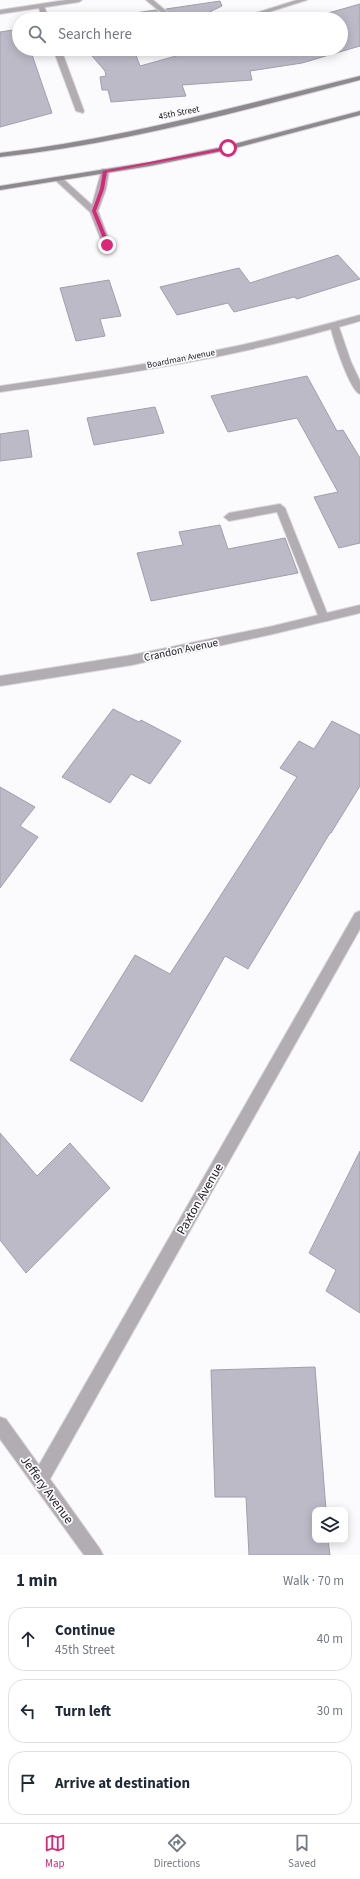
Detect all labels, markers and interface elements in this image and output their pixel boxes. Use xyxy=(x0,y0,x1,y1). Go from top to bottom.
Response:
search box xyxy=(12,12,348,56)
icon: search xyxy=(26,23,48,45)
text: Search here xyxy=(58,24,132,45)
street label: 45th Street xyxy=(158,103,200,123)
route start xyxy=(219,139,237,157)
route end xyxy=(98,236,116,254)
street label: Boardman Avenue xyxy=(146,346,217,372)
street label: Crandon Avenue xyxy=(142,635,220,665)
street label: Paxton Avenue xyxy=(172,1160,228,1238)
street label: Jeffery Avenue xyxy=(16,1452,78,1528)
map controls xyxy=(312,1507,348,1543)
button: layers xyxy=(312,1507,348,1543)
text: 1 min xyxy=(16,1569,57,1593)
text: Walk · 70 m xyxy=(283,1572,344,1590)
text: Continue xyxy=(55,1620,115,1641)
icon: ahead xyxy=(17,1628,39,1650)
text: 40 m xyxy=(317,1630,343,1648)
text: 45th Street xyxy=(55,1641,115,1659)
icon: left xyxy=(17,1700,39,1722)
text: Turn left xyxy=(55,1701,111,1722)
text: 30 m xyxy=(317,1702,343,1720)
icon: arrive xyxy=(17,1772,39,1794)
text: Arrive at destination xyxy=(55,1773,190,1794)
tab: Map xyxy=(44,1832,66,1871)
tab: Directions xyxy=(154,1832,200,1871)
tab: Saved xyxy=(288,1832,316,1871)

